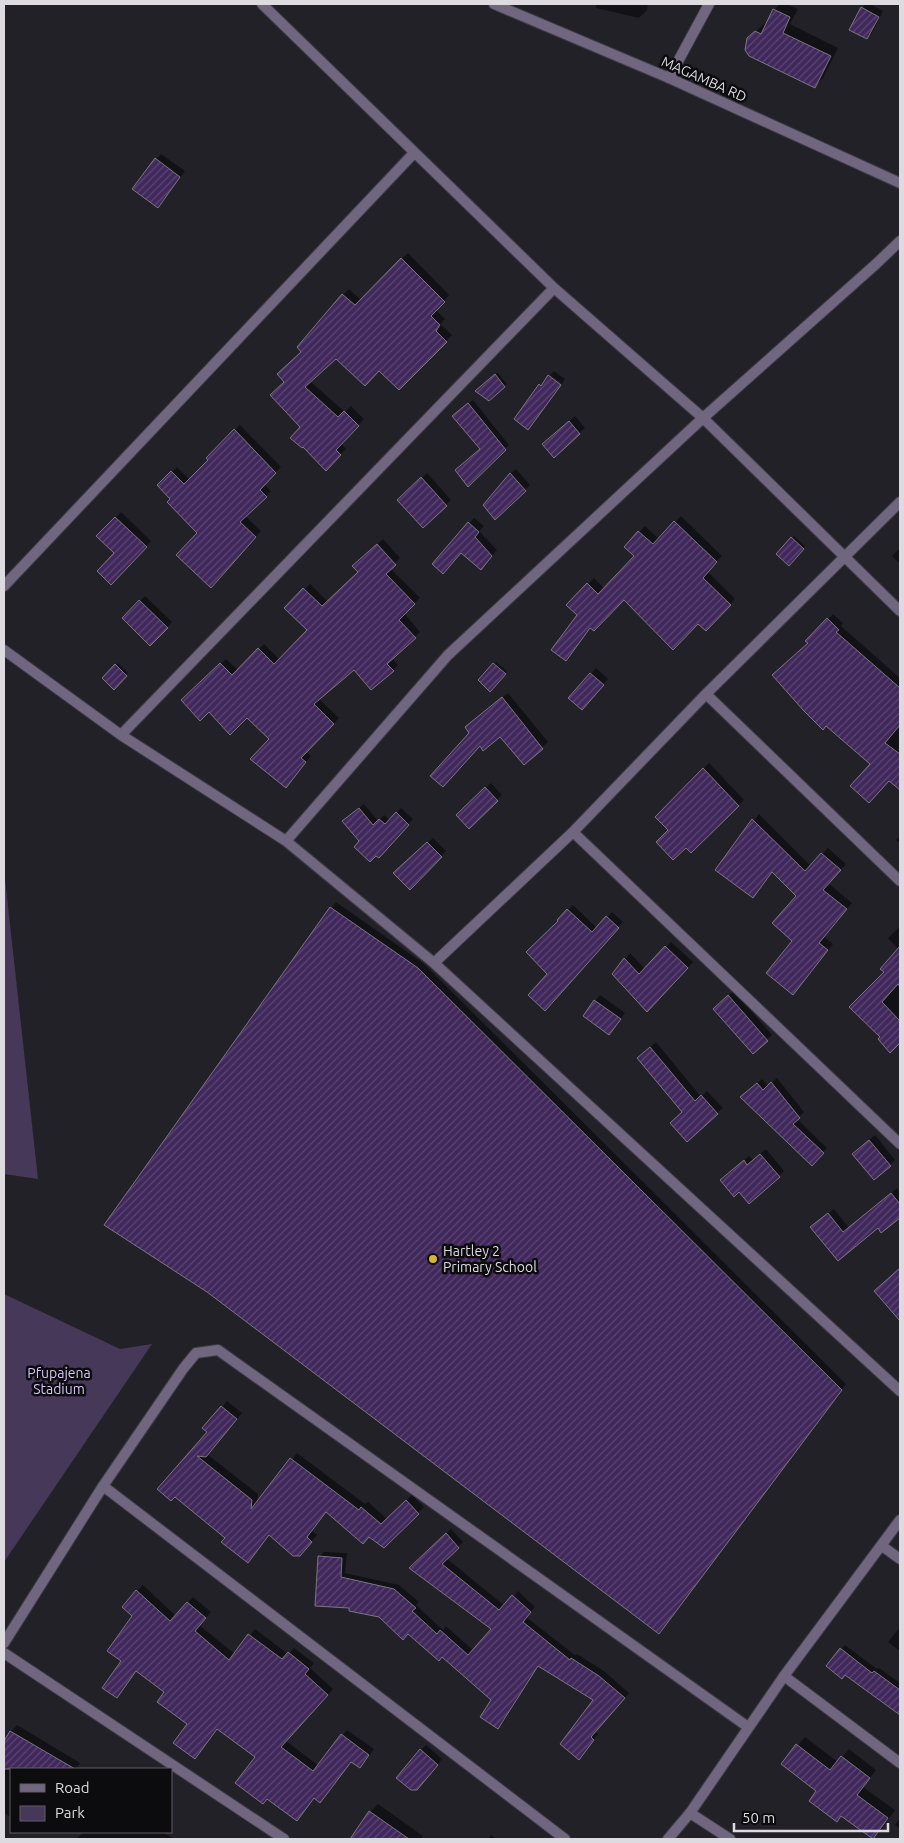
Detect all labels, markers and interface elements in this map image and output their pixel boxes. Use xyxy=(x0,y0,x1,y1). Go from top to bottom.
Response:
street label: MAGAMBA RD xyxy=(659,53,749,105)
place label: Hartley 2 Primary School xyxy=(443,1243,537,1275)
marker: Hartley 2 Primary School xyxy=(427,1253,439,1265)
park label: Pfupajena Stadium xyxy=(27,1365,91,1397)
legend xyxy=(10,1768,172,1833)
text: Road xyxy=(55,1779,90,1796)
scale bar xyxy=(734,1800,888,1832)
text: Park xyxy=(55,1804,85,1821)
text: 50 m xyxy=(742,1809,775,1826)

